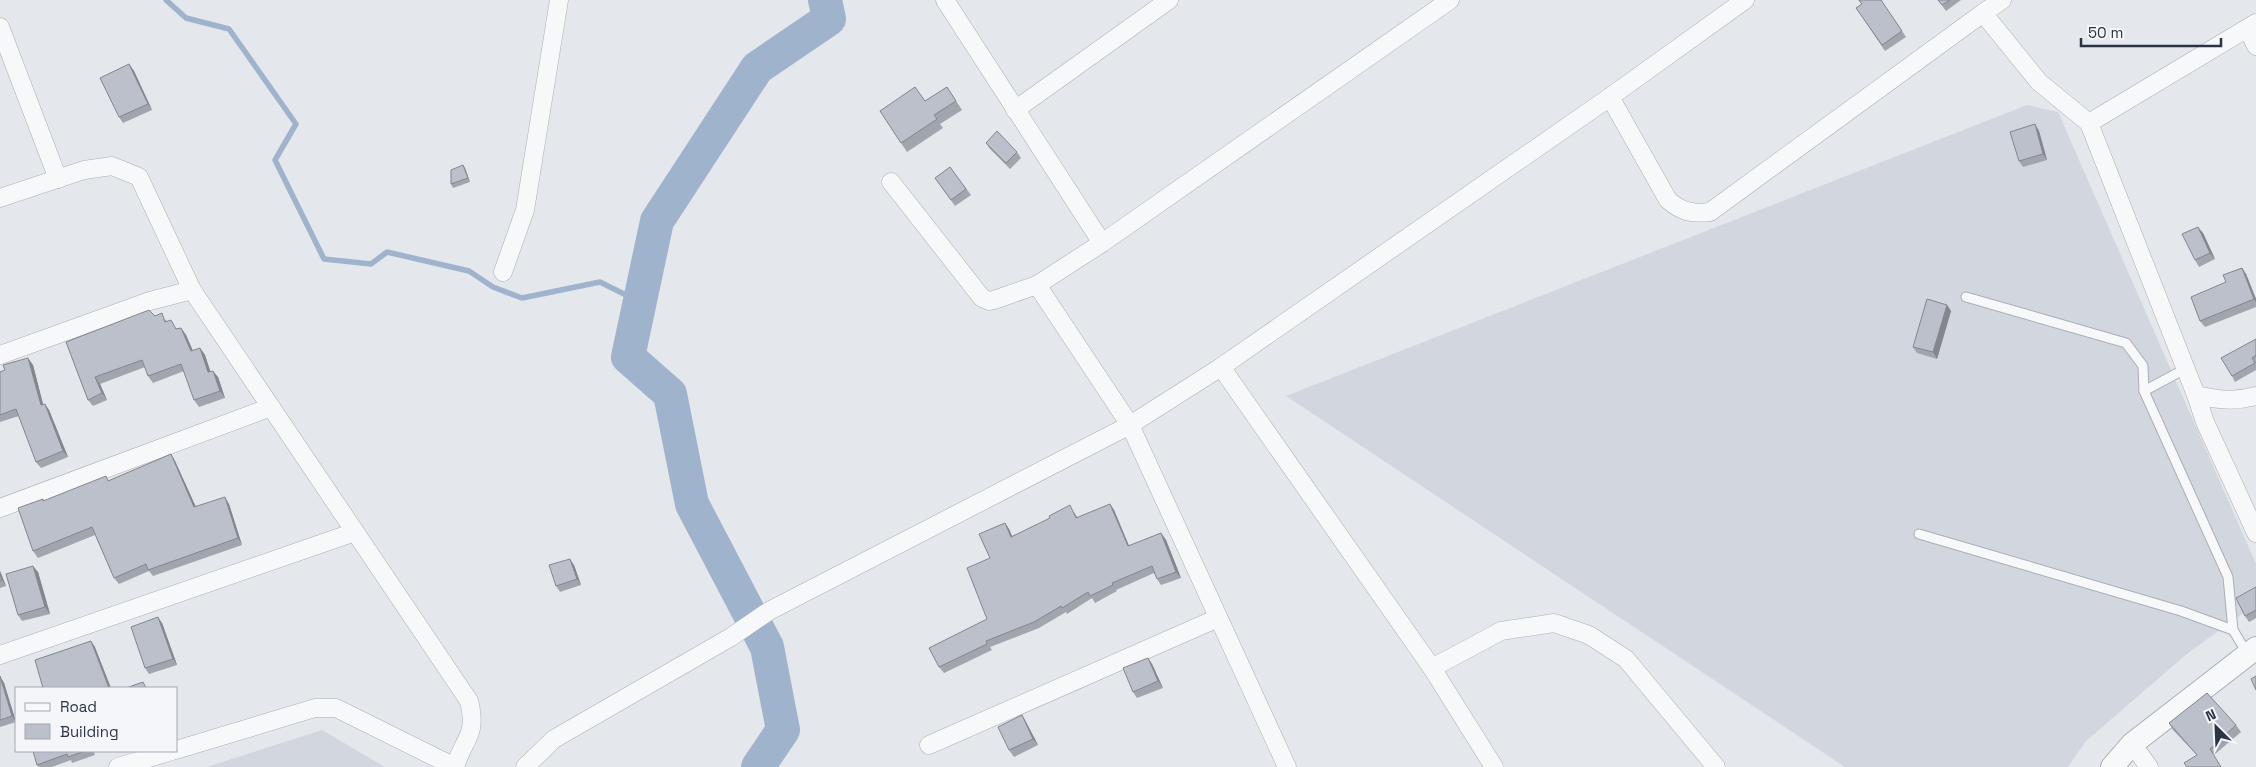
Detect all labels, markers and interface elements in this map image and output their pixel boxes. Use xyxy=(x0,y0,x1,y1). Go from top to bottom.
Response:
scale bar xyxy=(2081,15,2221,47)
text: 50 m xyxy=(2088,23,2123,42)
legend xyxy=(15,687,178,752)
text: Road xyxy=(60,697,97,716)
north arrow xyxy=(2191,702,2241,752)
text: N xyxy=(2203,705,2219,725)
text: Building xyxy=(60,722,119,741)

